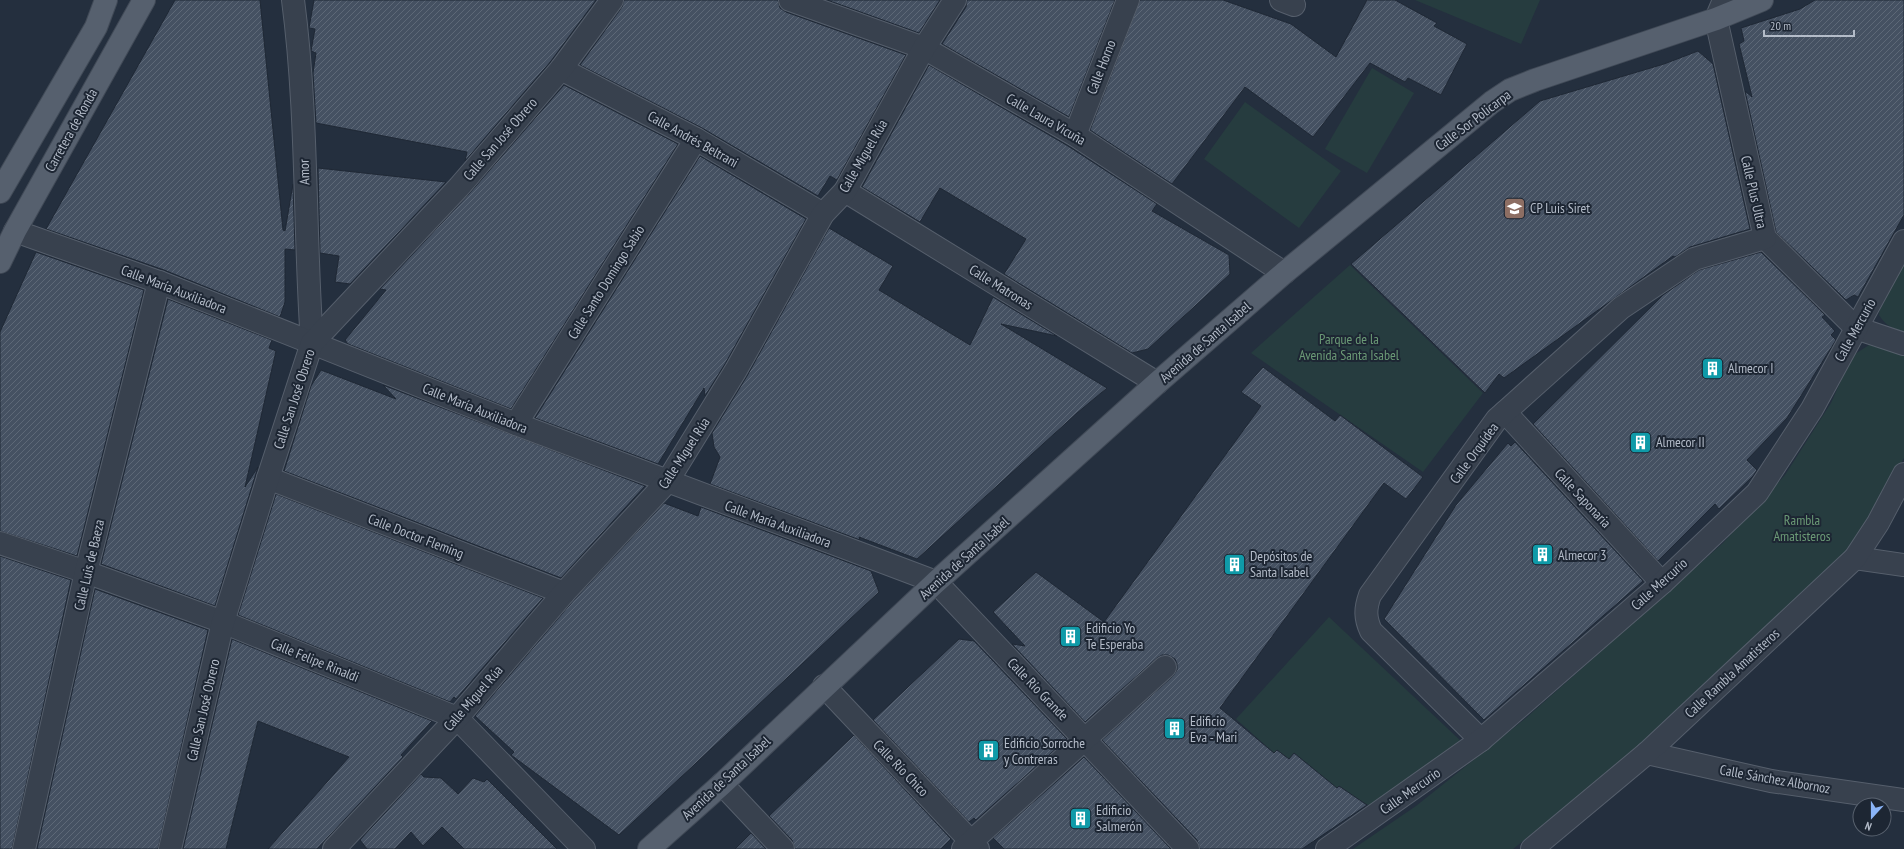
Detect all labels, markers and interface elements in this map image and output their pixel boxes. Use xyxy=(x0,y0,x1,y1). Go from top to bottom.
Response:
scale bar xyxy=(1764,12,1854,38)
text: 20 m xyxy=(1770,18,1791,33)
street label: Calle Horno xyxy=(1082,37,1120,97)
street label: Carretera de Ronda xyxy=(41,85,101,175)
street label: Calle Sor Policarpa xyxy=(1432,86,1514,154)
street label: Calle Laura Vicuña xyxy=(1003,89,1089,149)
street label: Calle San José Obrero xyxy=(459,94,541,184)
street label: Calle Andrés Beltrani xyxy=(644,107,742,171)
street label: Calle Miguel Rúa xyxy=(835,116,891,196)
street label: Calle Plus Ultra xyxy=(1737,154,1771,230)
street label: Amor xyxy=(295,159,313,185)
school or university icon: CP Luis Siret xyxy=(1501,195,1527,221)
place label: CP Luis Siret xyxy=(1530,199,1590,217)
street label: Calle Santo Domingo Sabio xyxy=(564,222,648,342)
street label: Calle Matronas xyxy=(966,260,1036,314)
street label: Calle María Auxiliadora xyxy=(119,261,229,317)
street label: Calle Mercurio xyxy=(1830,295,1880,365)
street label: Avenida de Santa Isabel xyxy=(1156,297,1255,386)
park label: Parque de la Avenida Santa Isabel xyxy=(1299,330,1400,364)
street label: Calle San José Obrero xyxy=(269,347,319,451)
building icon: Almecor I xyxy=(1700,355,1726,381)
place label: Almecor I xyxy=(1728,359,1774,377)
street label: Calle María Auxiliadora xyxy=(420,379,530,437)
street label: Calle Miguel Rúa xyxy=(654,414,714,492)
street label: Calle Orquídea xyxy=(1446,419,1502,487)
building icon: Almecor II xyxy=(1627,429,1653,455)
place label: Almecor II xyxy=(1656,433,1705,451)
street label: Calle Saponaria xyxy=(1551,464,1615,532)
street label: Calle María Auxiliadora xyxy=(722,496,834,552)
street label: Calle Doctor Fleming xyxy=(366,509,466,563)
park label: Rambla Amatisteros xyxy=(1773,511,1831,545)
street label: Avenida de Santa Isabel xyxy=(915,512,1013,603)
street label: Calle Luis de Baeza xyxy=(70,518,108,612)
building icon: Almecor 3 xyxy=(1529,542,1555,568)
place label: Almecor 3 xyxy=(1558,546,1607,564)
place label: Depósitos de Santa Isabel xyxy=(1250,547,1313,581)
building icon: Depósitos de Santa Isabel xyxy=(1222,551,1248,577)
street label: Calle Mercurio xyxy=(1627,554,1691,614)
place label: Edificio Yo Te Esperaba xyxy=(1086,619,1143,653)
building icon: Edificio Yo Te Esperaba xyxy=(1057,623,1083,649)
street label: Calle Rambla Amatisteros xyxy=(1681,624,1783,722)
street label: Calle Felipe Rinaldi xyxy=(268,634,362,686)
street label: Calle Río Grande xyxy=(1004,654,1072,724)
street label: Calle San José Obrero xyxy=(183,657,223,763)
street label: Calle Miguel Rúa xyxy=(439,661,507,735)
place label: Edificio Eva - Mari xyxy=(1190,712,1237,746)
building icon: Edificio Eva - Mari xyxy=(1161,716,1187,742)
street label: Avenida de Santa Isabel xyxy=(678,732,775,824)
place label: Edificio Sorroche y Contreras xyxy=(1004,734,1085,768)
street label: Calle Río Chico xyxy=(869,736,933,800)
building icon: Edificio Sorroche y Contreras xyxy=(976,738,1002,764)
street label: Calle Sánchez Albornoz xyxy=(1718,760,1832,798)
street label: Calle Mercurio xyxy=(1376,764,1444,818)
north arrow xyxy=(1852,797,1892,837)
place label: Edificio Salmerón xyxy=(1096,801,1142,835)
building icon: Edificio Salmerón xyxy=(1067,805,1093,831)
text: N xyxy=(1863,819,1874,834)

